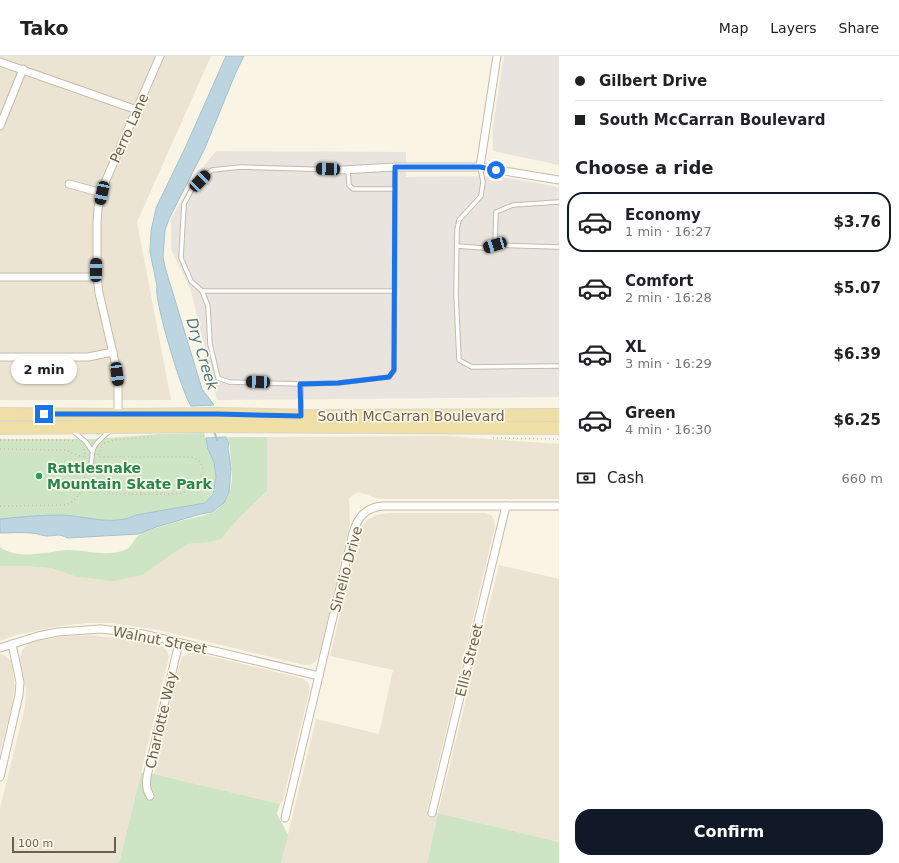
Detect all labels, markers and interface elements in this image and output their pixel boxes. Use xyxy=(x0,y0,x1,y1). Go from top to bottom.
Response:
text: Tako xyxy=(20,17,69,39)
text: Map xyxy=(719,20,748,36)
text: Layers xyxy=(770,20,817,36)
text: Share xyxy=(839,20,879,36)
text: Gilbert Drive xyxy=(599,72,707,90)
street label: Perro Lane xyxy=(107,91,151,165)
text: South McCarran Boulevard xyxy=(599,111,825,129)
text: Choose a ride xyxy=(575,157,714,178)
route start xyxy=(487,161,505,179)
car xyxy=(316,163,340,175)
car xyxy=(187,168,213,194)
car xyxy=(94,180,110,206)
icon: car xyxy=(577,204,613,240)
text: Economy xyxy=(625,206,701,224)
text: $3.76 xyxy=(834,213,881,231)
text: 1 min · 16:27 xyxy=(625,224,712,239)
car xyxy=(482,236,508,254)
car xyxy=(90,258,102,282)
icon: car xyxy=(577,270,613,306)
text: Comfort xyxy=(625,272,693,290)
text: $5.07 xyxy=(834,279,881,297)
text: 2 min · 16:28 xyxy=(625,290,712,305)
water label: Dry Creek xyxy=(182,315,222,394)
icon: car xyxy=(577,336,613,372)
text: XL xyxy=(625,338,646,356)
text: $6.39 xyxy=(834,345,881,363)
callout: 2 min xyxy=(11,356,77,384)
text: 3 min · 16:29 xyxy=(625,356,712,371)
car xyxy=(110,361,124,387)
text: 2 min xyxy=(24,362,64,377)
car xyxy=(246,376,270,388)
icon: car xyxy=(577,402,613,438)
text: Green xyxy=(625,404,676,422)
route end xyxy=(35,405,53,423)
street label: South McCarran Boulevard xyxy=(317,408,505,424)
text: $6.25 xyxy=(834,411,881,429)
text: 4 min · 16:30 xyxy=(625,422,712,437)
place label: Rattlesnake Mountain Skate Park xyxy=(47,460,212,492)
icon: cash xyxy=(575,467,597,489)
text: Cash xyxy=(607,469,644,487)
marker: Rattlesnake Mountain Skate Park xyxy=(34,471,44,481)
text: 660 m xyxy=(841,471,883,486)
street label: Sinelio Drive xyxy=(327,524,365,614)
street label: Ellis Street xyxy=(452,621,486,698)
street label: Walnut Street xyxy=(112,623,209,657)
street label: Charlotte Way xyxy=(142,670,180,770)
button: Confirm xyxy=(575,809,883,855)
scale bar xyxy=(12,835,116,854)
text: 100 m xyxy=(18,837,53,850)

